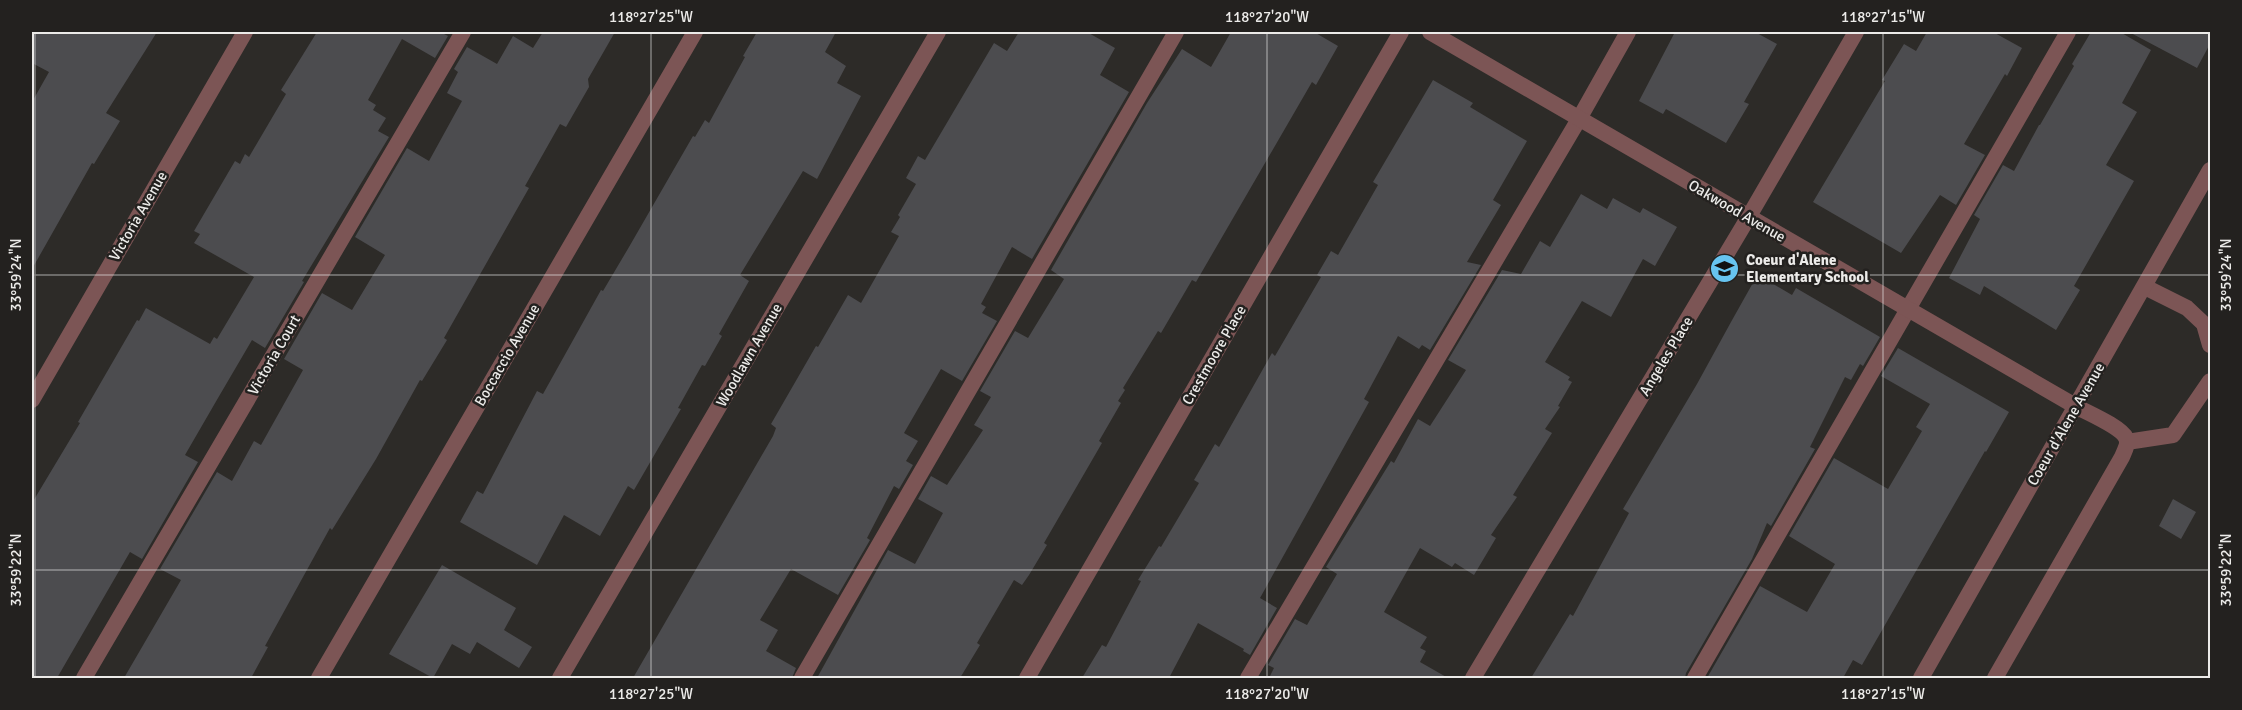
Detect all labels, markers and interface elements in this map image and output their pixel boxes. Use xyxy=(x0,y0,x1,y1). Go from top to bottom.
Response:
text: 118°27'25"W xyxy=(609,8,693,26)
text: 118°27'20"W xyxy=(1225,8,1309,26)
text: 118°27'15"W xyxy=(1841,8,1925,26)
street label: Victoria Avenue xyxy=(105,168,171,264)
street label: Oakwood Avenue xyxy=(1685,176,1789,246)
text: 33°59'24"N xyxy=(7,238,25,312)
text: 33°59'24"N xyxy=(2217,238,2235,312)
place label: Coeur d'Alene Elementary School xyxy=(1746,251,1869,286)
school or university icon: Coeur d'Alene Elementary School xyxy=(1709,253,1741,285)
street label: Woodlawn Avenue xyxy=(712,300,786,410)
street label: Boccaccio Avenue xyxy=(471,301,543,409)
street label: Crestmoore Place xyxy=(1178,302,1250,408)
street label: Victoria Court xyxy=(244,312,304,398)
street label: Angeles Place xyxy=(1635,313,1697,399)
street label: Coeur d'Alene Avenue xyxy=(2023,359,2109,489)
text: 33°59'22"N xyxy=(7,533,25,607)
text: 33°59'22"N xyxy=(2217,533,2235,607)
text: 118°27'25"W xyxy=(609,685,693,703)
text: 118°27'20"W xyxy=(1225,685,1309,703)
text: 118°27'15"W xyxy=(1841,685,1925,703)

